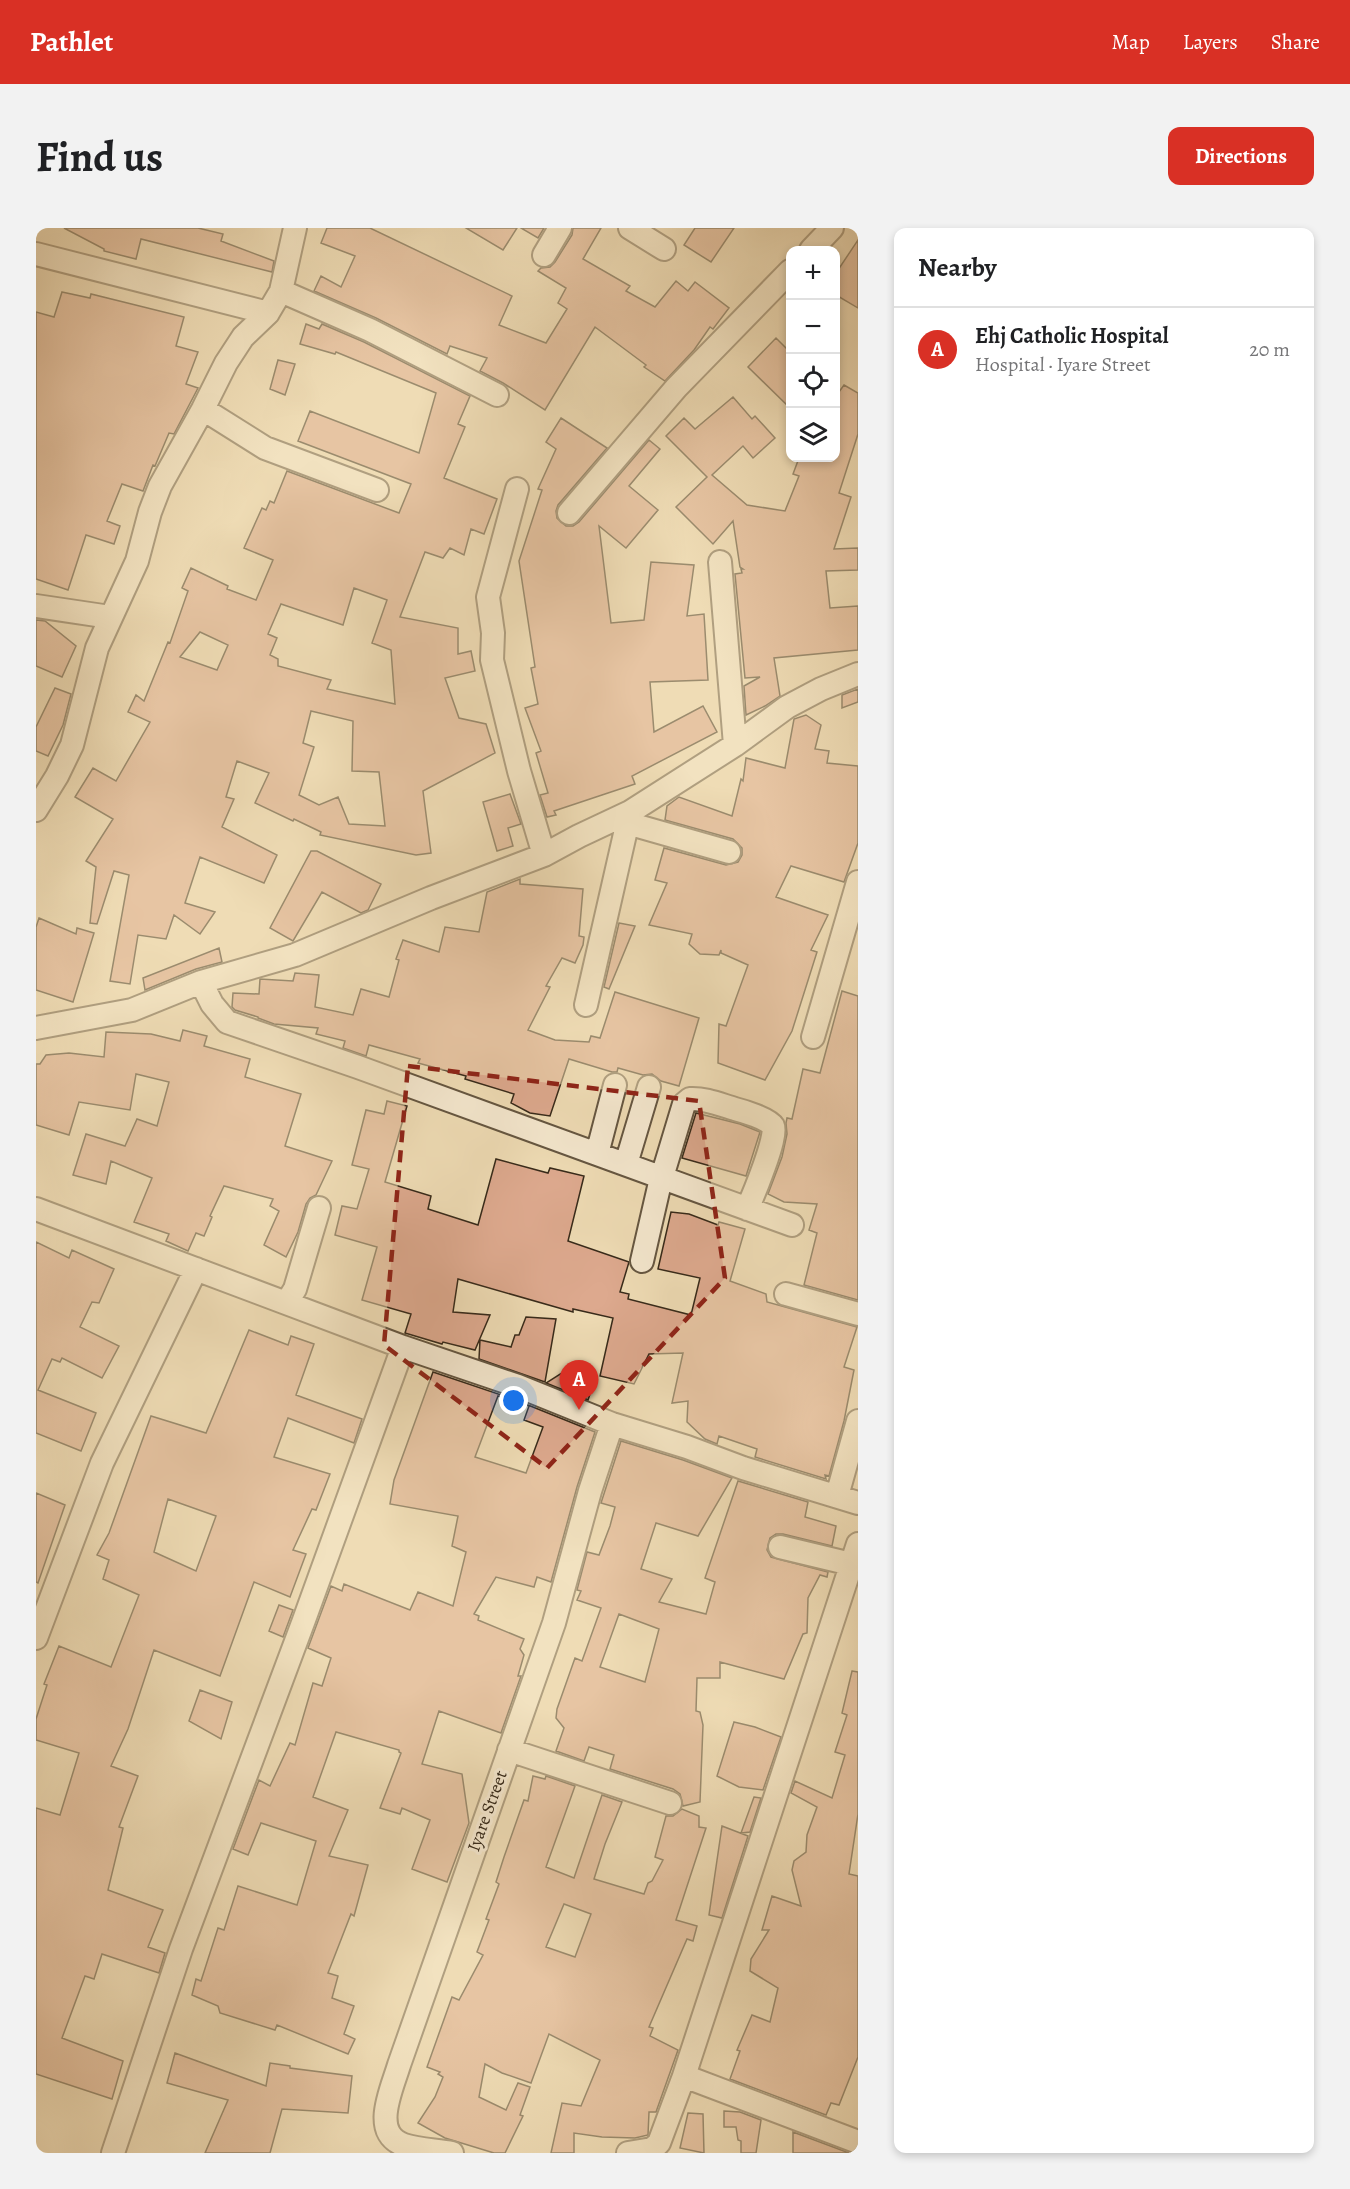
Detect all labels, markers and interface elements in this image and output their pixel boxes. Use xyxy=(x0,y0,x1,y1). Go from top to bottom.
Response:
text: Pathlet xyxy=(30,23,113,61)
text: Map xyxy=(1111,28,1150,56)
text: Layers xyxy=(1183,28,1238,56)
text: Share xyxy=(1271,28,1320,56)
button: Directions xyxy=(1168,127,1314,185)
text: Find us xyxy=(36,128,163,185)
map controls xyxy=(786,246,840,462)
button: + xyxy=(786,246,840,300)
text: Nearby xyxy=(918,250,997,285)
button: − xyxy=(786,300,840,354)
text: Ehj Catholic Hospital xyxy=(975,321,1169,351)
text: A xyxy=(931,336,944,363)
text: 20 m xyxy=(1249,336,1290,363)
text: Hospital · Iyare Street xyxy=(975,351,1151,378)
button: locate xyxy=(786,354,840,408)
button: layers xyxy=(786,408,840,462)
pin: A xyxy=(560,1360,598,1410)
your location xyxy=(499,1386,528,1415)
street label: Iyare Street xyxy=(461,1767,513,1855)

